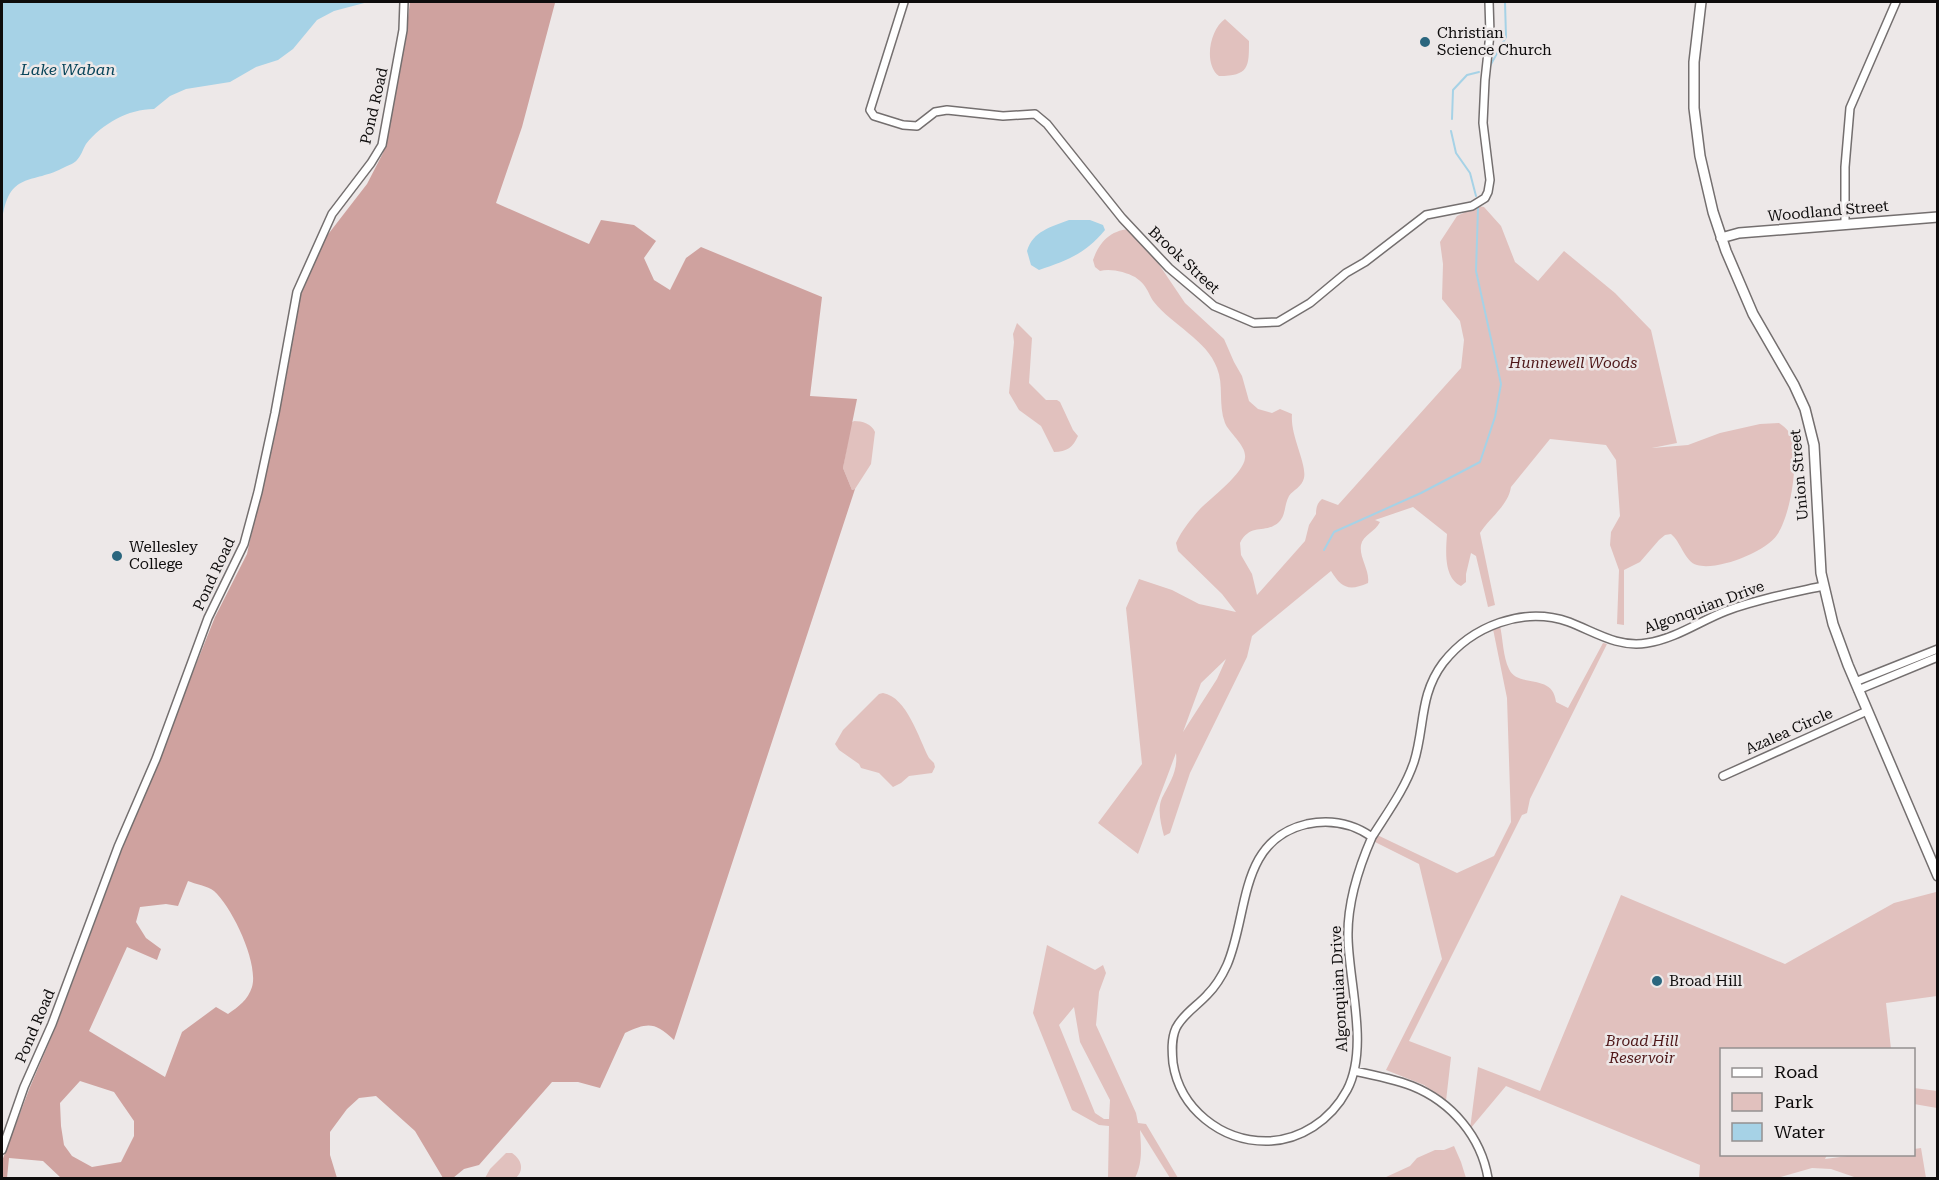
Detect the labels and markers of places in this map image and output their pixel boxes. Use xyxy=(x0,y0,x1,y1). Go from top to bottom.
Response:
place label: Christian Science Church xyxy=(1437,24,1552,59)
marker: Christian Science Church xyxy=(1418,35,1432,49)
place label: Wellesley College xyxy=(129,538,198,573)
marker: Wellesley College xyxy=(110,549,124,563)
place label: Broad Hill xyxy=(1669,972,1742,990)
marker: Broad Hill xyxy=(1650,974,1664,988)

